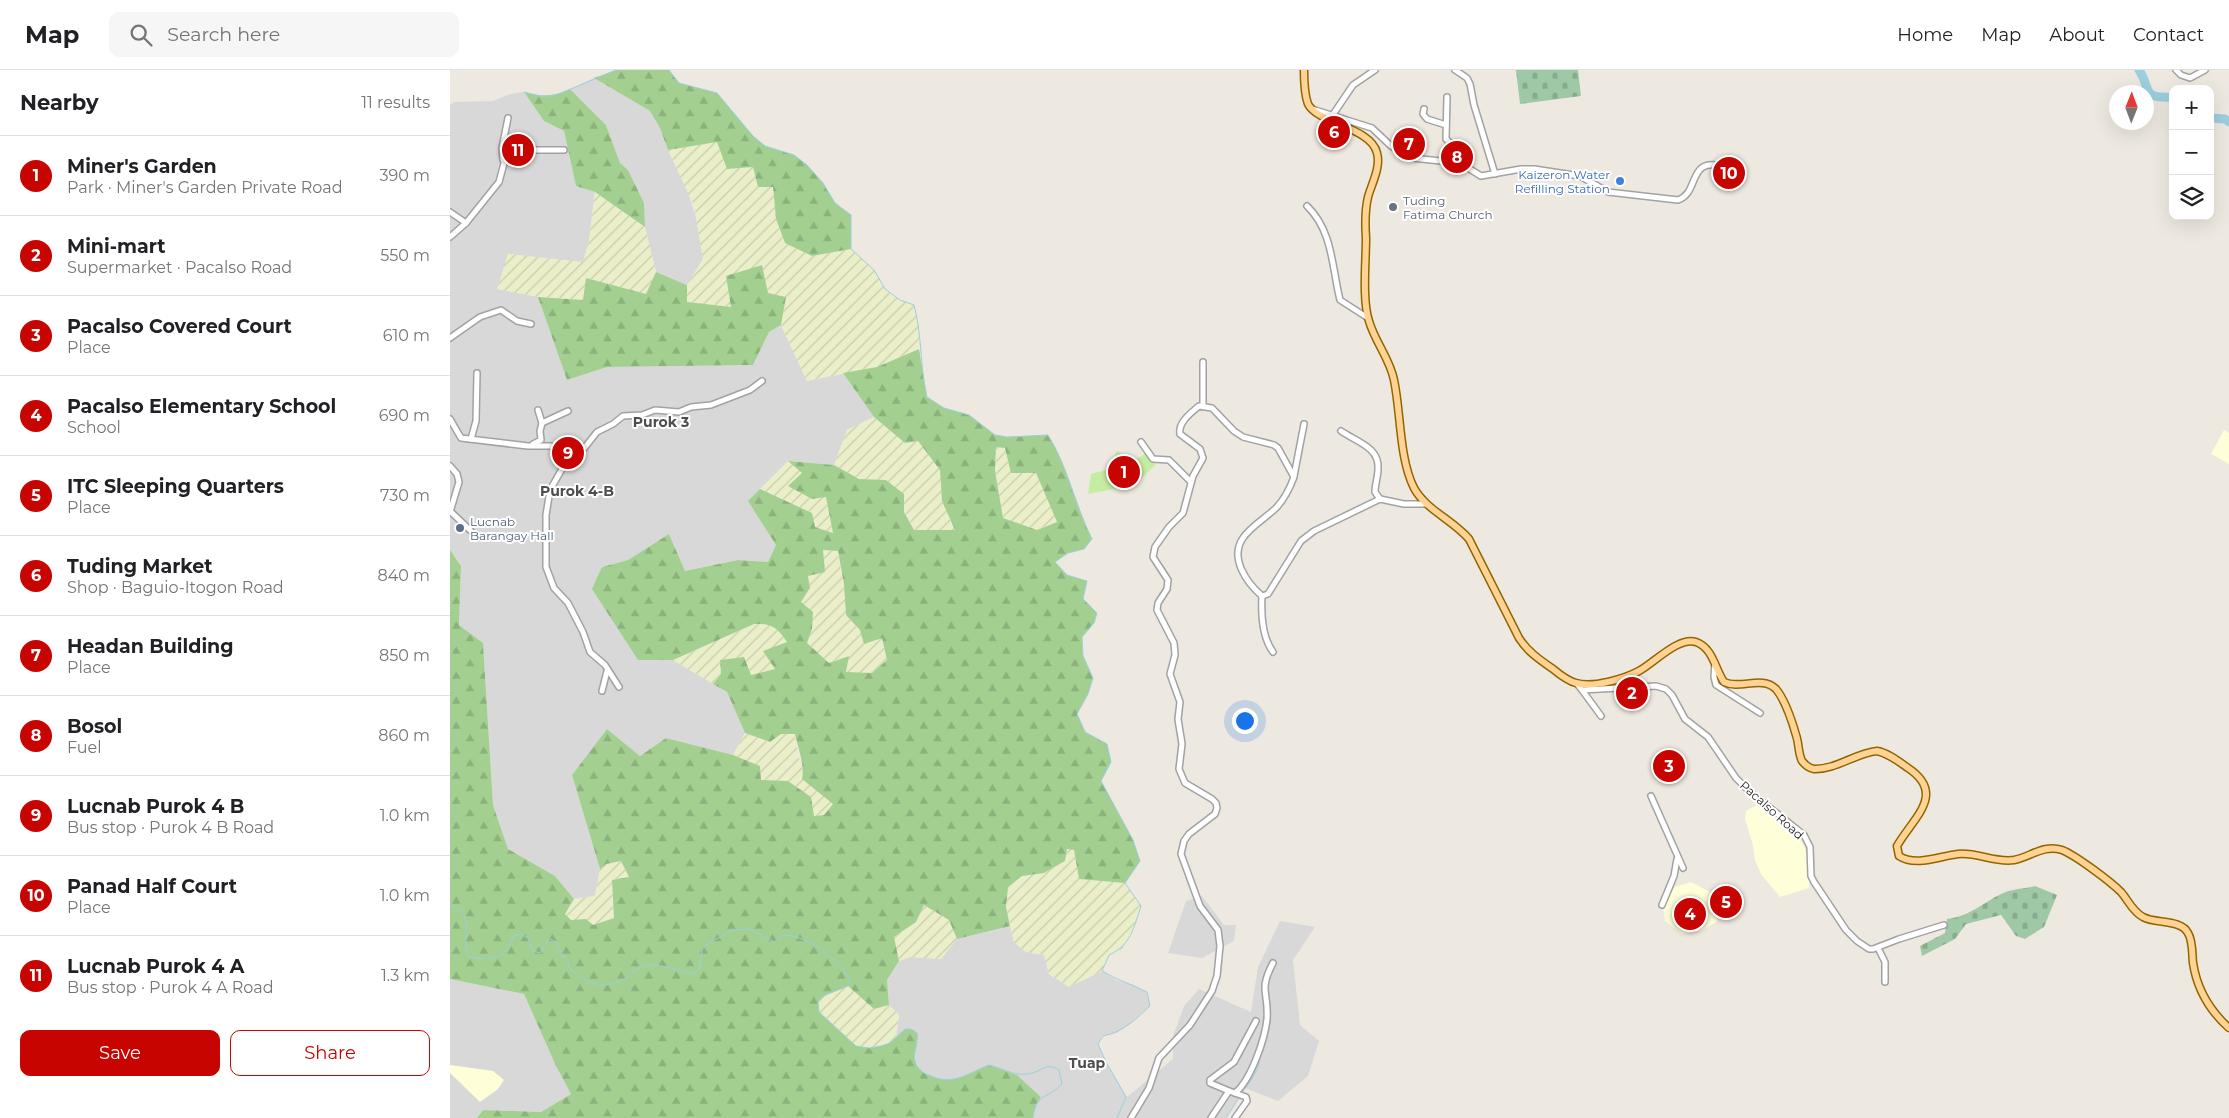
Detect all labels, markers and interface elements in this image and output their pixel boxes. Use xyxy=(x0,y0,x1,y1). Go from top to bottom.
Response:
search box xyxy=(109,12,459,57)
text: Map xyxy=(25,20,79,49)
icon: search xyxy=(127,21,155,49)
text: Search here xyxy=(167,23,280,46)
text: Home xyxy=(1897,24,1953,46)
text: Map xyxy=(1981,24,2021,46)
text: About xyxy=(2049,24,2105,46)
text: Contact xyxy=(2133,24,2204,46)
north arrow xyxy=(2109,85,2154,130)
map controls xyxy=(2169,85,2214,220)
button: + xyxy=(2169,85,2214,130)
text: Nearby xyxy=(20,90,99,115)
text: 11 results xyxy=(361,93,430,112)
pin: 6 xyxy=(1318,113,1350,151)
pin: 7 xyxy=(1393,125,1425,163)
button: − xyxy=(2169,130,2214,175)
pin: 11 xyxy=(502,131,534,169)
pin: 8 xyxy=(1441,138,1473,176)
pin: 10 xyxy=(1713,154,1745,192)
text: Miner's Garden xyxy=(67,155,217,178)
text: 1 xyxy=(33,166,39,185)
text: 390 m xyxy=(379,166,430,185)
place label: Kaizeron Water Refilling Station xyxy=(1515,167,1610,196)
marker: Kaizeron Water Refilling Station xyxy=(1614,175,1626,187)
button: layers xyxy=(2169,175,2214,220)
text: Park · Miner's Garden Private Road xyxy=(67,178,343,197)
place label: Tuding Fatima Church xyxy=(1403,193,1493,222)
marker: Tuding Fatima Church xyxy=(1387,201,1399,213)
text: Mini-mart xyxy=(67,235,165,258)
text: 2 xyxy=(31,246,41,265)
text: 550 m xyxy=(380,246,430,265)
text: Supermarket · Pacalso Road xyxy=(67,258,292,277)
text: Pacalso Covered Court xyxy=(67,315,292,338)
text: 3 xyxy=(31,326,41,345)
text: 610 m xyxy=(383,326,430,345)
text: Place xyxy=(67,338,111,357)
text: Pacalso Elementary School xyxy=(67,395,336,418)
text: 4 xyxy=(30,406,42,425)
text: 690 m xyxy=(379,406,430,425)
district label: Purok 3 xyxy=(633,413,689,431)
text: School xyxy=(67,418,121,437)
pin: 9 xyxy=(552,434,584,472)
pin: 1 xyxy=(1108,453,1140,491)
text: ITC Sleeping Quarters xyxy=(67,475,284,498)
district label: Purok 4-B xyxy=(540,482,614,500)
text: 5 xyxy=(31,486,41,505)
text: 730 m xyxy=(380,486,430,505)
text: Place xyxy=(67,498,111,517)
place label: Lucnab Barangay Hall xyxy=(470,514,554,543)
marker: Lucnab Barangay Hall xyxy=(454,522,466,534)
text: Tuding Market xyxy=(67,555,213,578)
text: 6 xyxy=(31,566,41,585)
text: 840 m xyxy=(377,566,430,585)
text: Shop · Baguio-Itogon Road xyxy=(67,578,284,597)
text: Headan Building xyxy=(67,635,234,658)
text: 7 xyxy=(31,646,41,665)
text: 850 m xyxy=(379,646,430,665)
text: Place xyxy=(67,658,111,677)
pin: 2 xyxy=(1616,674,1648,712)
your location xyxy=(1232,708,1258,734)
text: Bosol xyxy=(67,715,122,738)
text: 8 xyxy=(31,726,41,745)
text: 860 m xyxy=(378,726,430,745)
text: Fuel xyxy=(67,738,102,757)
pin: 3 xyxy=(1653,747,1685,785)
street label: Pacalso Road xyxy=(1737,777,1807,843)
text: Lucnab Purok 4 B xyxy=(67,795,244,818)
text: 9 xyxy=(31,806,41,825)
text: 1.0 km xyxy=(380,806,430,825)
text: Bus stop · Purok 4 B Road xyxy=(67,818,274,837)
text: Panad Half Court xyxy=(67,875,237,898)
pin: 5 xyxy=(1710,883,1742,921)
text: 10 xyxy=(27,886,45,905)
text: 1.0 km xyxy=(380,886,430,905)
pin: 4 xyxy=(1674,895,1706,933)
text: Place xyxy=(67,898,111,917)
text: Lucnab Purok 4 A xyxy=(67,955,244,978)
text: 11 xyxy=(30,966,42,985)
text: 1.3 km xyxy=(381,966,430,985)
text: Bus stop · Purok 4 A Road xyxy=(67,978,274,997)
button: Save xyxy=(20,1030,220,1076)
button: Share xyxy=(230,1030,430,1076)
district label: Tuap xyxy=(1069,1054,1106,1072)

